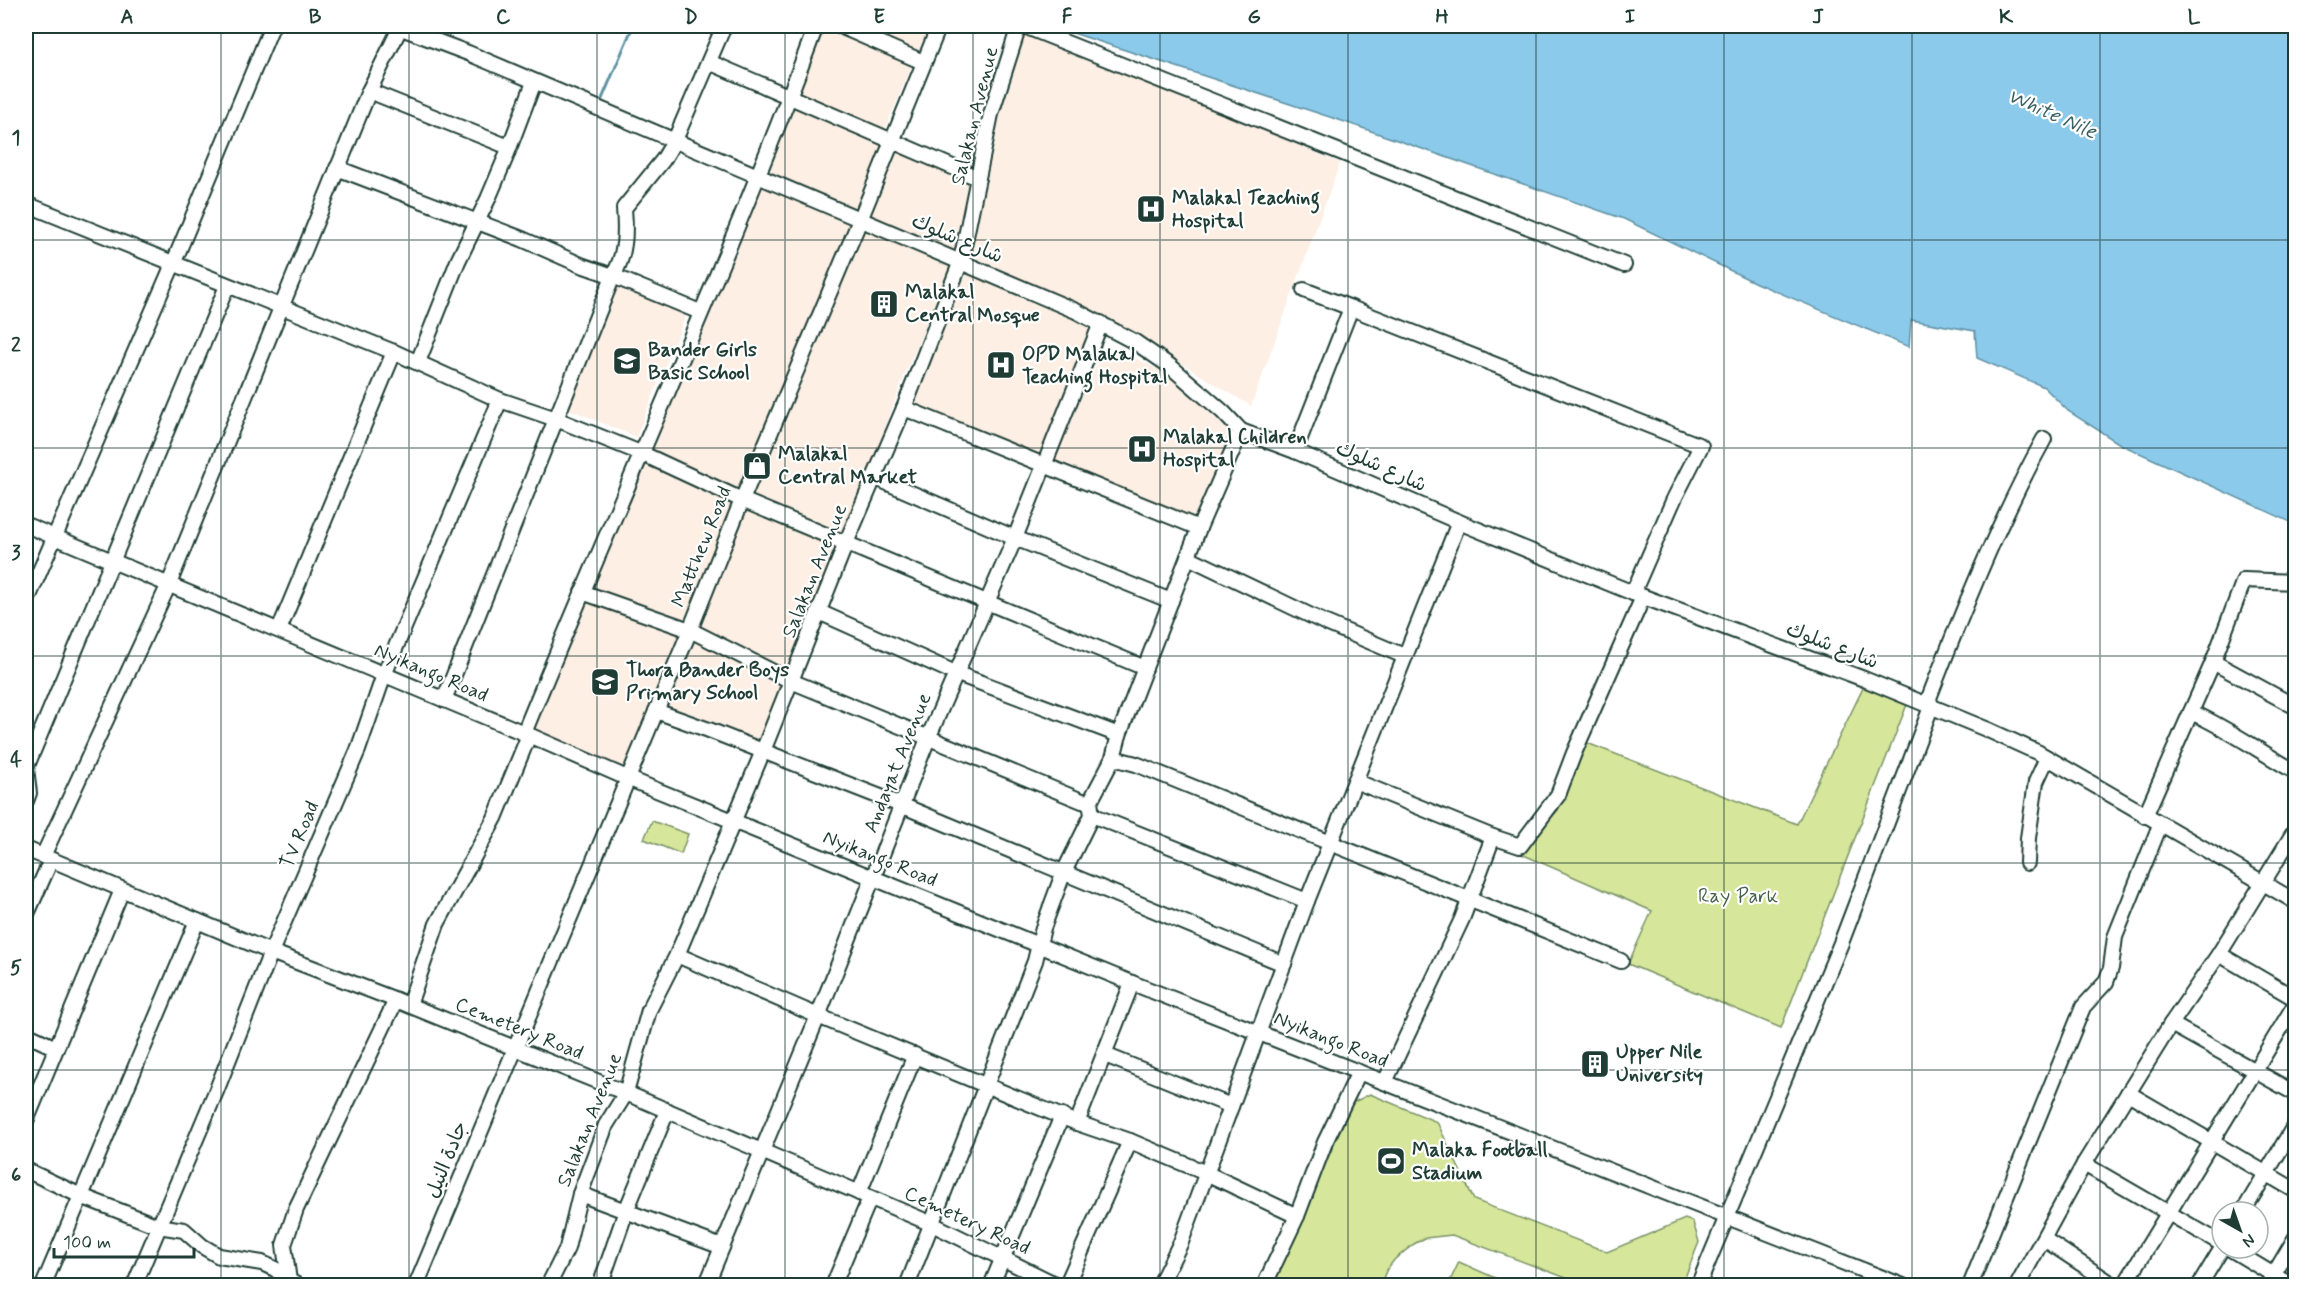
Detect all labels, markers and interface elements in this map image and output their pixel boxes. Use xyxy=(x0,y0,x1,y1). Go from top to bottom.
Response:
text: A xyxy=(120,4,134,31)
text: B xyxy=(309,4,322,31)
text: C xyxy=(496,4,511,31)
text: D xyxy=(684,4,698,31)
text: E xyxy=(873,4,885,31)
text: F xyxy=(1062,4,1073,31)
text: G xyxy=(1247,4,1261,31)
text: H xyxy=(1435,4,1449,31)
text: I xyxy=(1625,4,1635,31)
text: J xyxy=(1812,4,1824,31)
text: K xyxy=(1999,4,2014,31)
text: L xyxy=(2188,4,2201,31)
street label: Salakan Avenue xyxy=(945,44,1005,188)
water label: White Nile xyxy=(2003,82,2102,146)
text: 1 xyxy=(12,125,20,152)
place label: Malakal Teaching Hospital xyxy=(1172,185,1320,235)
hospital icon: Malakal Teaching Hospital xyxy=(1135,193,1167,225)
street label: شارع شلوك xyxy=(907,208,1007,270)
place label: Malakal Central Mosque xyxy=(905,279,1040,329)
building icon: Malakal Central Mosque xyxy=(868,288,900,320)
text: 2 xyxy=(11,332,21,359)
place label: Bander Girls Basic School xyxy=(648,337,757,387)
place label: OPD Malakal Teaching Hospital xyxy=(1022,341,1168,393)
school or university icon: Bander Girls Basic School xyxy=(611,345,643,377)
hospital icon: OPD Malakal Teaching Hospital xyxy=(985,349,1017,381)
place label: Malakal Children Hospital xyxy=(1163,424,1307,474)
hospital icon: Malakal Children Hospital xyxy=(1126,433,1158,465)
street label: شارع شلوك xyxy=(1331,435,1431,499)
place label: Malakal Central Market xyxy=(778,441,918,491)
shop icon: Malakal Central Market xyxy=(741,450,773,482)
street label: Matthew Road xyxy=(665,482,739,612)
street label: Salakan Avenue xyxy=(776,500,854,642)
text: 3 xyxy=(11,540,21,567)
street label: شارع شلوك xyxy=(1782,616,1882,676)
street label: Nyikango Road xyxy=(369,637,492,711)
place label: Thora Bander Boys Primary School xyxy=(626,657,789,707)
school or university icon: Thora Bander Boys Primary School xyxy=(589,666,621,698)
street label: Andayat Avenue xyxy=(858,689,938,837)
text: 4 xyxy=(10,747,22,774)
street label: TV Road xyxy=(274,797,326,873)
street label: Nyikango Road xyxy=(818,824,941,896)
park label: Ray Park xyxy=(1698,883,1778,910)
text: 5 xyxy=(10,955,22,982)
street label: Cemetery Road xyxy=(451,991,587,1067)
street label: Nyikango Road xyxy=(1269,1005,1392,1077)
place label: Upper Nile University xyxy=(1616,1039,1703,1089)
building icon: Upper Nile University xyxy=(1579,1048,1611,1080)
street label: Salakan Avenue xyxy=(551,1049,629,1191)
street label: جادة النيل xyxy=(419,1117,475,1203)
place label: Malaka Football Stadium xyxy=(1412,1137,1547,1187)
sports icon: Malaka Football Stadium xyxy=(1375,1145,1407,1177)
text: 6 xyxy=(11,1162,21,1189)
street label: Cemetery Road xyxy=(900,1180,1034,1262)
north arrow xyxy=(2210,1200,2270,1260)
scale bar xyxy=(54,1221,194,1259)
text: N xyxy=(2238,1229,2260,1252)
text: 100 m xyxy=(63,1231,111,1255)

